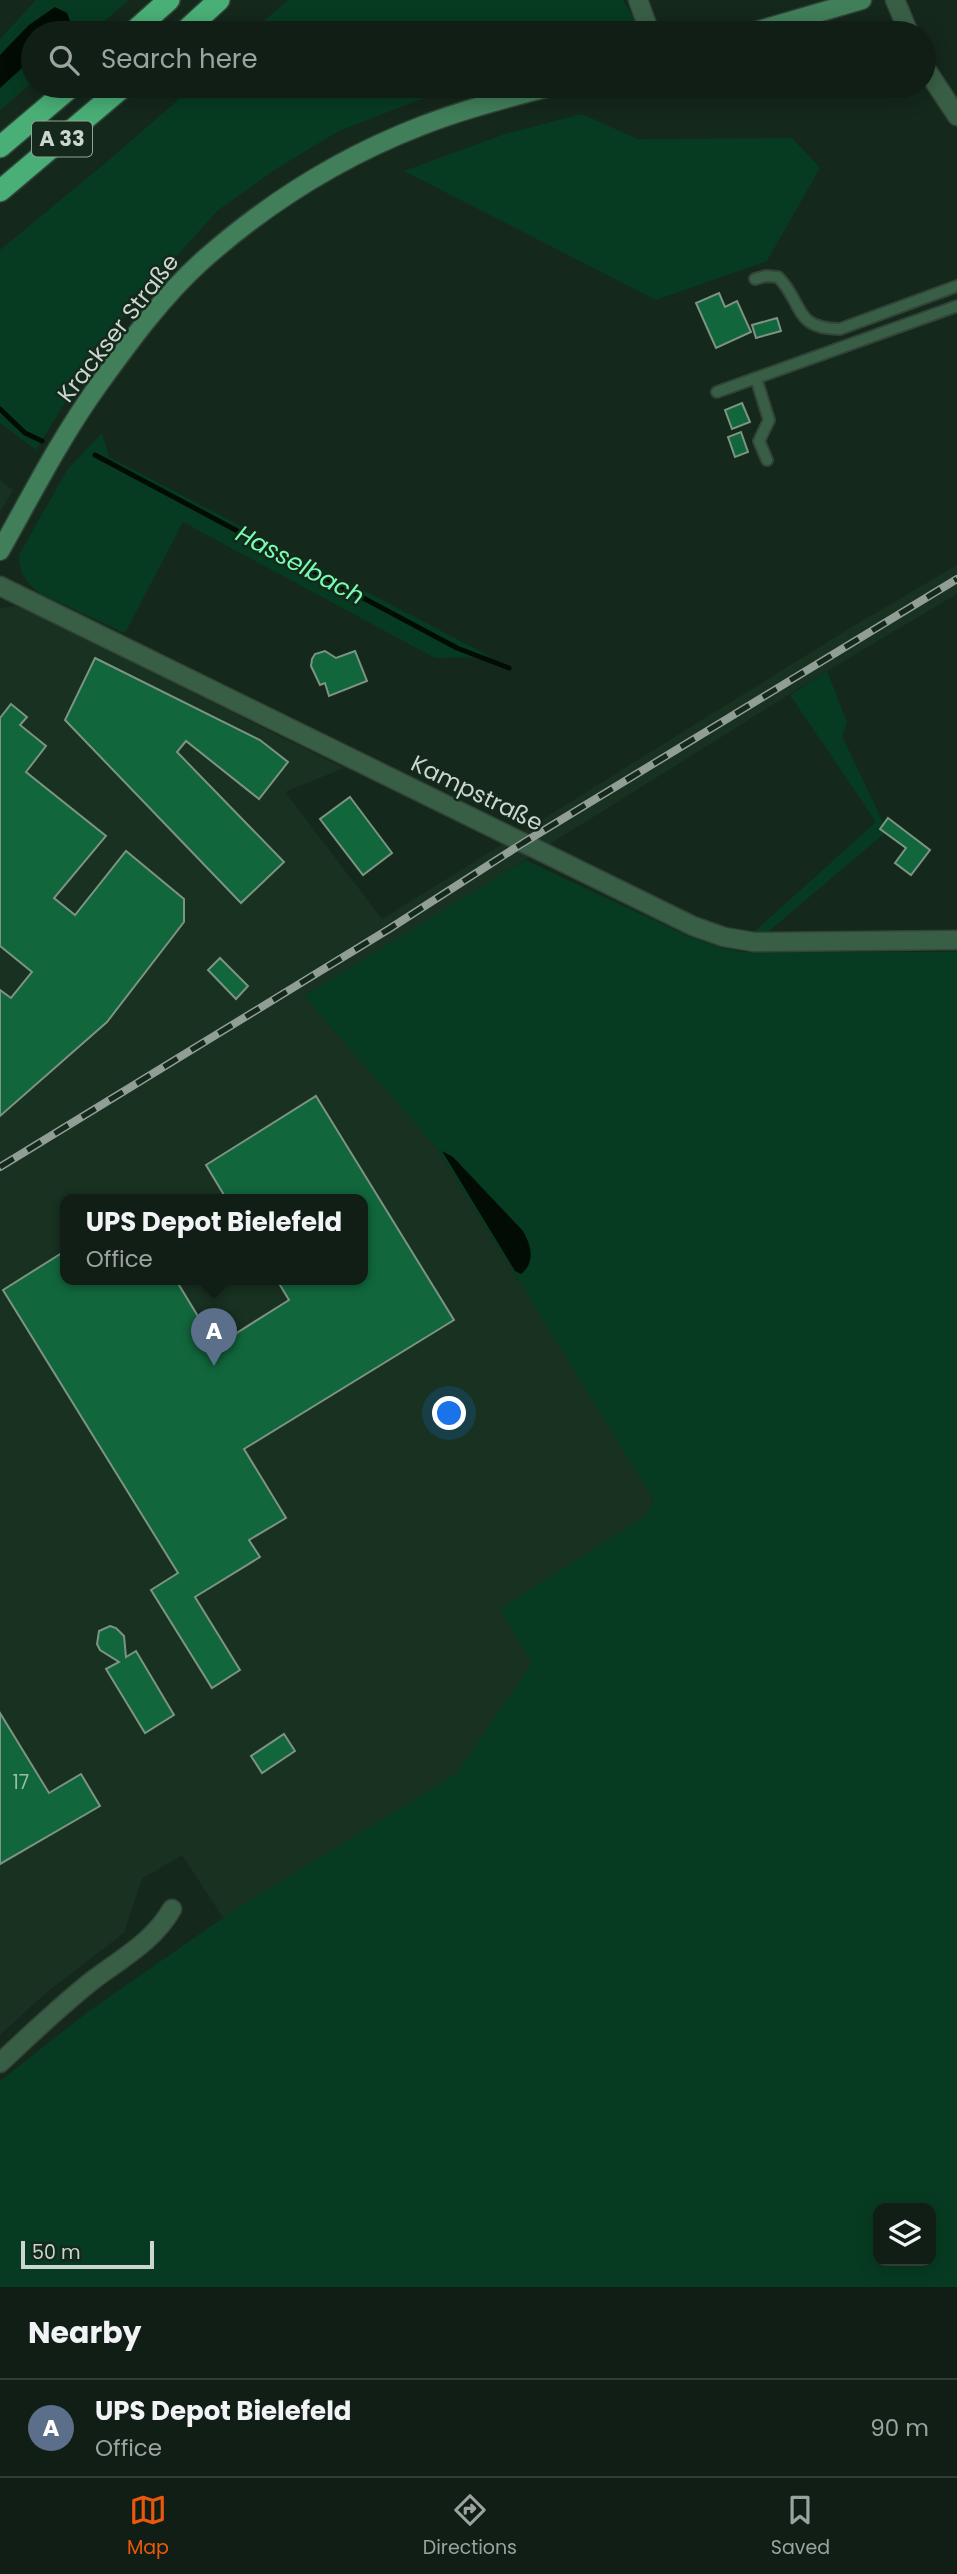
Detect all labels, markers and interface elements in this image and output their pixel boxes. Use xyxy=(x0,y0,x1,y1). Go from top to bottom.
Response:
search box xyxy=(21,21,936,98)
icon: search xyxy=(45,41,83,79)
text: Search here xyxy=(101,41,258,77)
road number: A 33 xyxy=(32,122,92,156)
street label: Krackser Straße xyxy=(50,247,186,409)
water label: Hasselbach xyxy=(230,517,370,612)
street label: Kampstraße xyxy=(406,747,548,839)
popup xyxy=(60,1194,368,1285)
text: UPS Depot Bielefeld xyxy=(86,1204,342,1240)
text: Office xyxy=(86,1243,153,1275)
pin: A xyxy=(191,1308,237,1366)
your location xyxy=(432,1396,466,1430)
house number: 17 xyxy=(13,1769,29,1796)
map controls xyxy=(873,2203,936,2266)
button: layers xyxy=(873,2203,936,2266)
scale bar xyxy=(21,2238,154,2270)
text: 50 m xyxy=(32,2239,81,2266)
text: Nearby xyxy=(28,2311,142,2354)
text: UPS Depot Bielefeld xyxy=(95,2393,351,2429)
text: A xyxy=(43,2412,59,2444)
text: 90 m xyxy=(870,2412,929,2444)
text: Office xyxy=(95,2432,162,2464)
tab: Map xyxy=(127,2491,169,2562)
tab: Directions xyxy=(423,2491,517,2562)
tab: Saved xyxy=(771,2491,830,2562)

